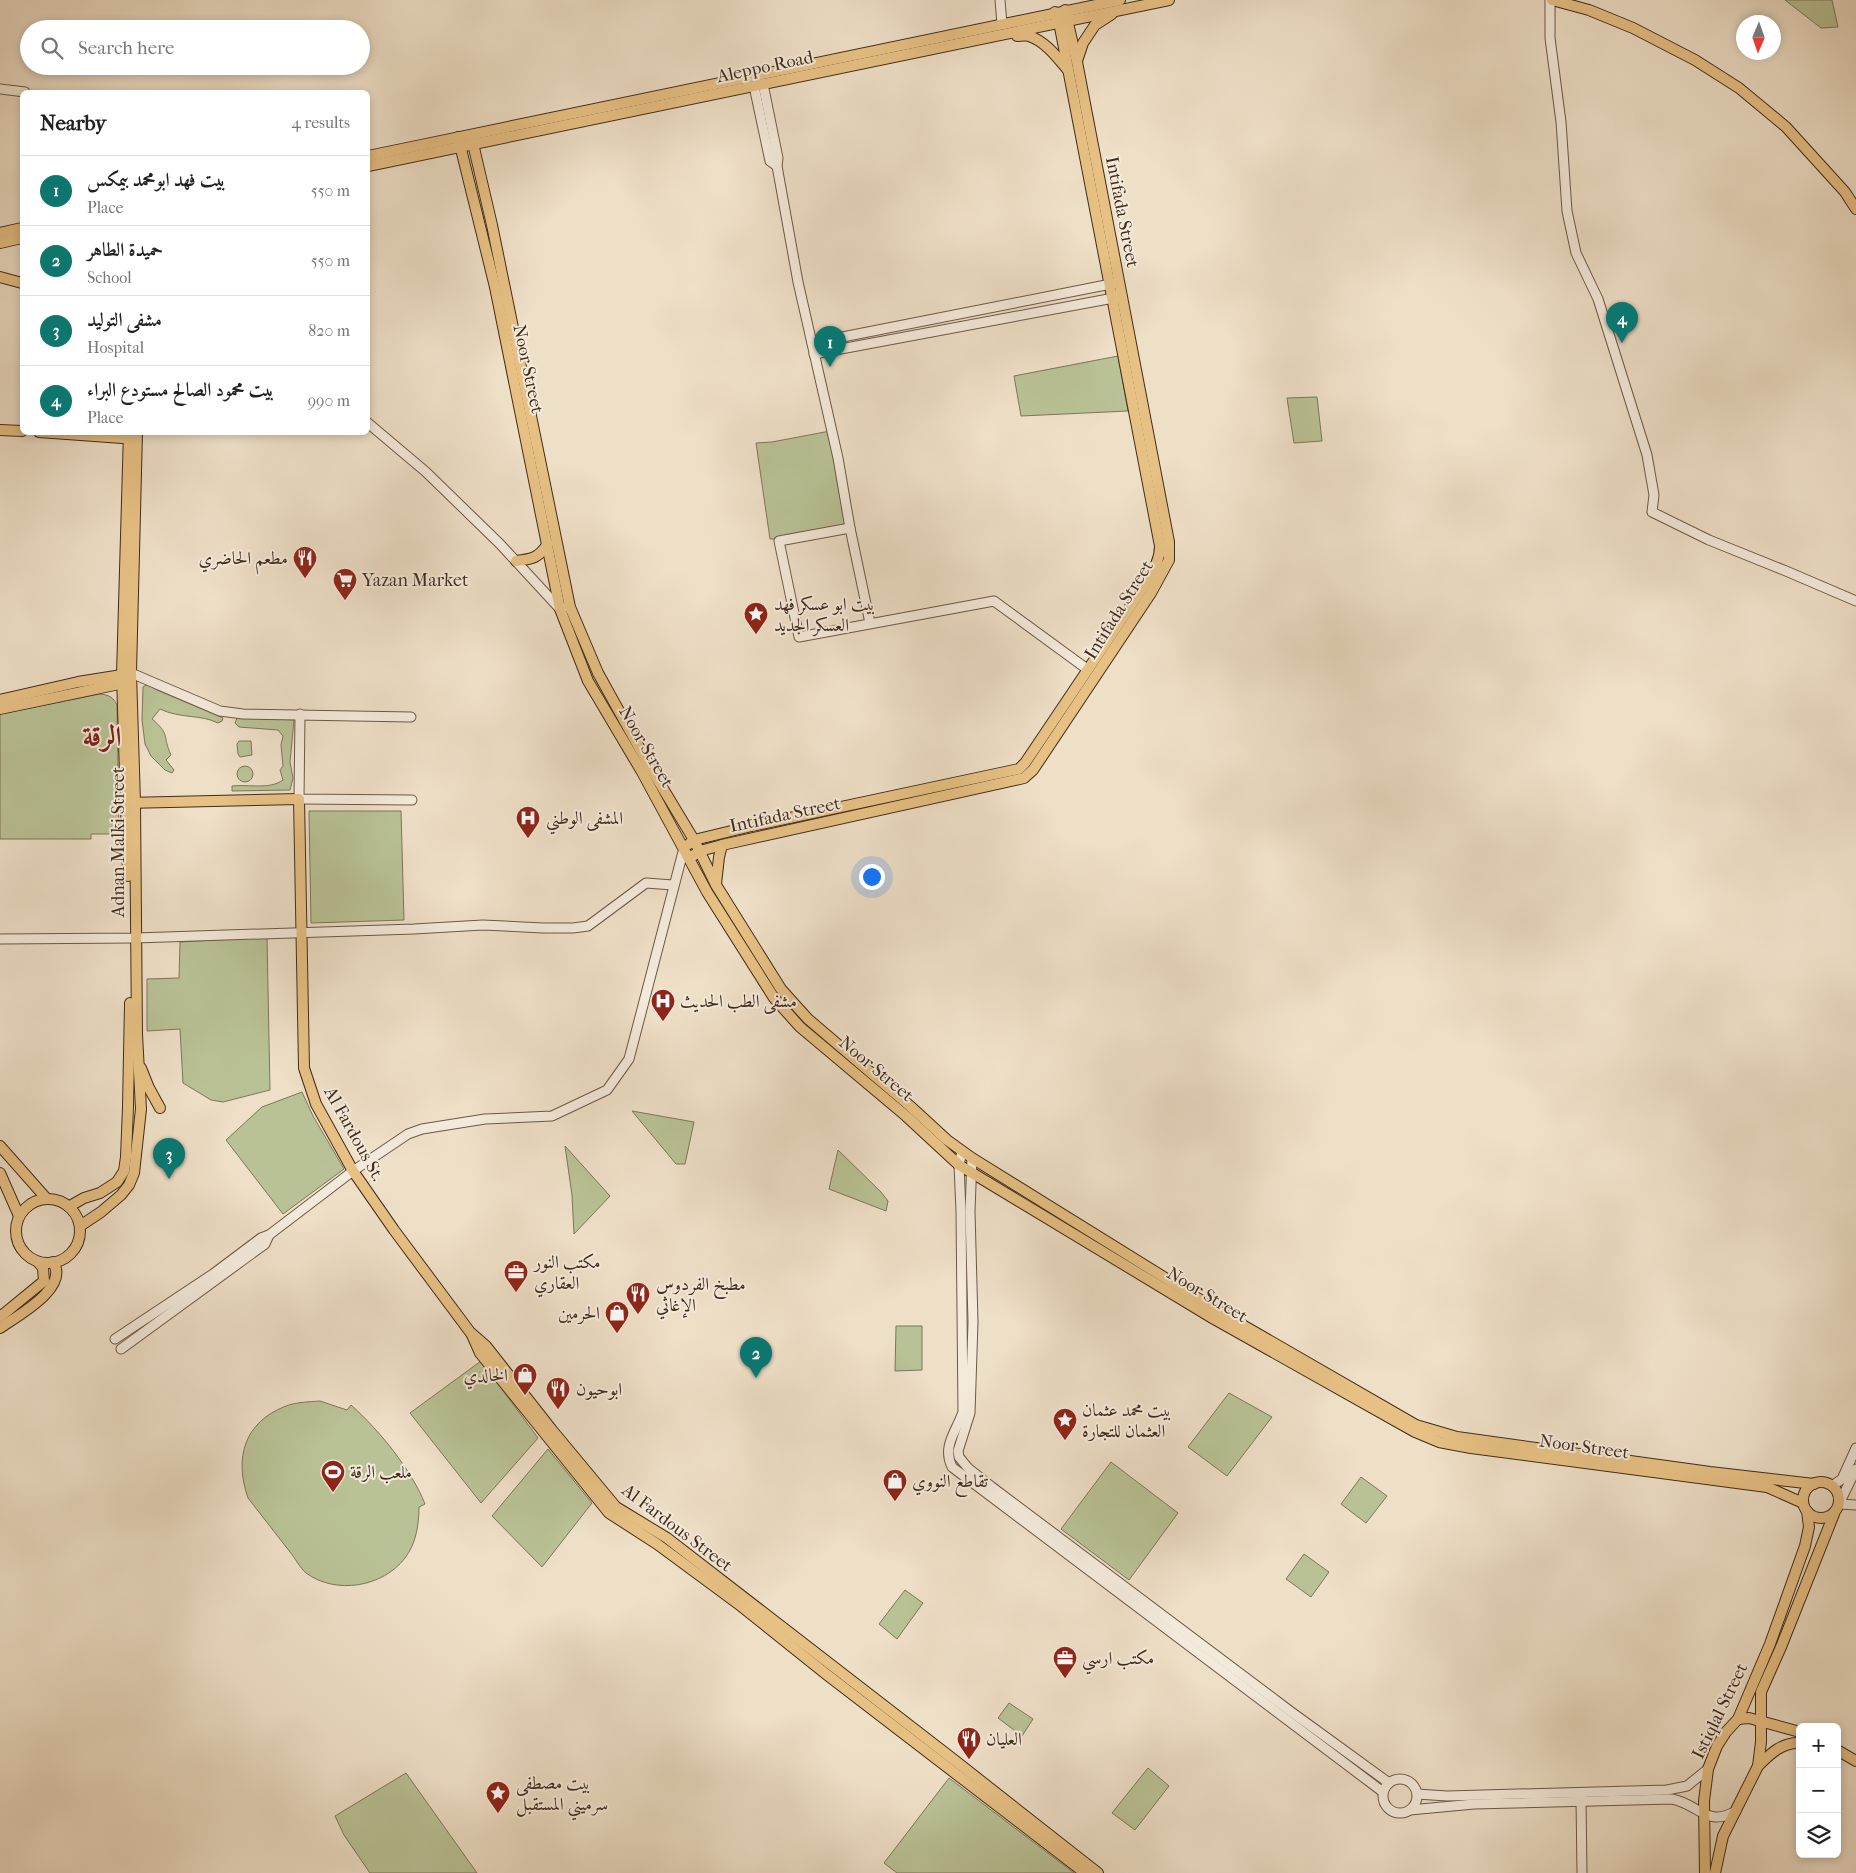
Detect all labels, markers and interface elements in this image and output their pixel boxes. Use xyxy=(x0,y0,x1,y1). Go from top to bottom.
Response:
north arrow xyxy=(1736,15,1781,60)
search box xyxy=(20,20,370,75)
icon: search xyxy=(38,34,66,62)
text: Search here xyxy=(78,37,174,59)
street label: Aleppo Road xyxy=(714,47,815,88)
text: Nearby xyxy=(40,111,106,135)
text: 4 results xyxy=(292,113,350,132)
street label: Intifada Street xyxy=(1101,155,1143,270)
text: بيت فهد ابومحمد بيمكس xyxy=(87,169,226,191)
text: 1 xyxy=(53,181,59,200)
text: 550 m xyxy=(311,181,350,200)
text: Place xyxy=(87,198,123,217)
text: حميدة الطاهر xyxy=(87,239,163,261)
text: 2 xyxy=(52,251,60,270)
text: 550 m xyxy=(311,251,350,270)
text: School xyxy=(87,268,132,287)
pin: 4 xyxy=(1606,302,1638,343)
text: مشفى التوليد xyxy=(87,309,162,331)
text: 3 xyxy=(53,321,59,340)
text: 820 m xyxy=(308,321,350,340)
street label: Noor Street xyxy=(508,323,548,416)
pin: 1 xyxy=(814,326,846,367)
text: Hospital xyxy=(87,338,144,357)
text: بيت محمود الصالح مستودع البراء xyxy=(87,379,274,401)
text: 4 xyxy=(51,391,61,410)
text: 990 m xyxy=(308,391,350,410)
text: Place xyxy=(87,408,123,427)
restaurant icon: مطعم الحاضري xyxy=(292,545,318,579)
place label: مطعم الحاضري xyxy=(199,548,288,575)
street label: Intifada Street xyxy=(1080,556,1158,663)
supermarket icon: Yazan Market xyxy=(332,567,358,601)
place label: Yazan Market xyxy=(361,570,469,591)
place label: بيت ابو عسكر فهد العسكر الجديد xyxy=(774,594,875,637)
place icon: بيت ابو عسكر فهد العسكر الجديد xyxy=(743,601,769,635)
street label: Noor Street xyxy=(614,703,678,792)
district label: الرقة xyxy=(82,720,122,753)
street label: Adnan Malki Street xyxy=(108,766,129,918)
street label: Intifada Street xyxy=(728,793,843,837)
hospital icon: المشفى الوطني xyxy=(515,805,541,839)
place label: المشفى الوطني xyxy=(546,808,623,835)
your location xyxy=(859,864,885,890)
hospital icon: مشفى الطب الحديث xyxy=(650,988,676,1022)
place label: مشفى الطب الحديث xyxy=(680,991,797,1014)
street label: Noor Street xyxy=(835,1032,918,1106)
street label: Al Fardous St. xyxy=(319,1082,389,1185)
pin: 3 xyxy=(153,1138,185,1179)
place label: مكتب النور العقاري xyxy=(532,1252,601,1298)
office icon: مكتب النور العقاري xyxy=(503,1259,529,1293)
street label: Noor Street xyxy=(1163,1263,1252,1328)
place label: مطبخ الفردوس الإغاثي xyxy=(656,1274,746,1320)
restaurant icon: مطبخ الفردوس الإغاثي xyxy=(625,1281,651,1315)
shop icon: الحرمين xyxy=(604,1300,630,1334)
place label: الحرمين xyxy=(558,1303,600,1325)
pin: 2 xyxy=(740,1337,772,1378)
shop icon: الخالدي xyxy=(512,1362,538,1396)
place label: الخالدي xyxy=(464,1365,508,1390)
restaurant icon: ابوحيون xyxy=(545,1376,571,1410)
place label: ابوحيون xyxy=(576,1379,622,1400)
place label: بيت محمد عثمان العثمان للتجارة xyxy=(1082,1400,1172,1442)
place icon: بيت محمد عثمان العثمان للتجارة xyxy=(1052,1407,1078,1441)
street label: Noor Street xyxy=(1538,1430,1631,1464)
sports icon: ملعب الرقة xyxy=(320,1459,346,1493)
place label: ملعب الرقة xyxy=(350,1462,412,1484)
shop icon: تقاطع النووي xyxy=(882,1468,908,1502)
place label: تقاطع النووي xyxy=(912,1471,988,1497)
street label: Al Fardous Street xyxy=(617,1479,737,1577)
office icon: مكتب ارسي xyxy=(1052,1645,1078,1679)
place label: مكتب ارسي xyxy=(1082,1648,1154,1675)
street label: Istiqlal Street xyxy=(1688,1659,1753,1762)
map controls xyxy=(1796,1723,1841,1858)
button: + xyxy=(1796,1723,1841,1768)
restaurant icon: العليان xyxy=(956,1726,982,1760)
place label: العليان xyxy=(986,1729,1022,1750)
button: − xyxy=(1796,1768,1841,1813)
place label: بيت مصطفى سرميني المستقبل xyxy=(516,1773,608,1821)
place icon: بيت مصطفى سرميني المستقبل xyxy=(485,1780,511,1814)
button: layers xyxy=(1796,1813,1841,1858)

